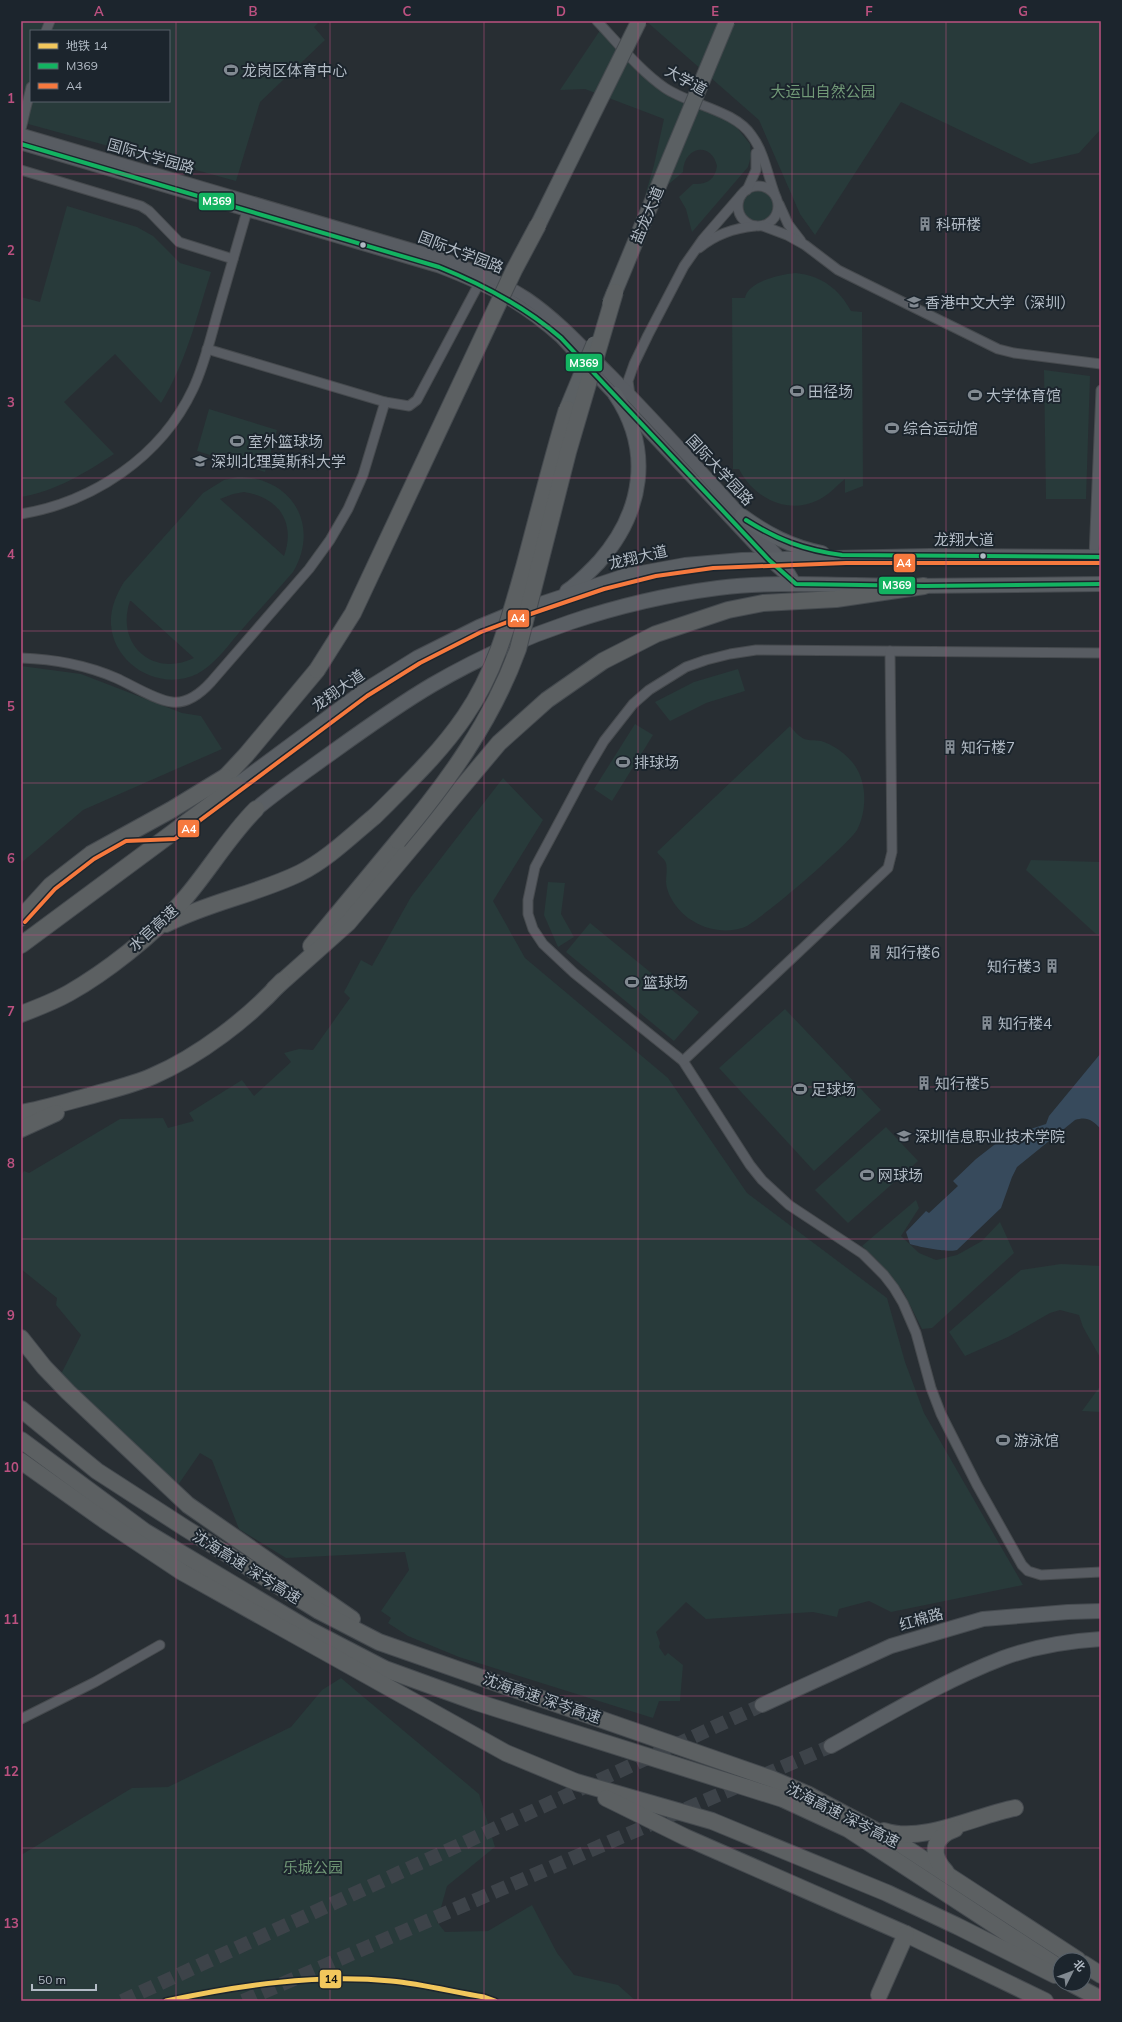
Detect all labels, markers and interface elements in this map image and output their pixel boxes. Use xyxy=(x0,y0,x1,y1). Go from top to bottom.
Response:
text: A xyxy=(94,3,104,19)
text: B xyxy=(249,3,258,19)
text: C xyxy=(403,3,412,19)
text: D xyxy=(556,3,566,19)
text: E xyxy=(711,3,719,19)
text: F xyxy=(865,3,873,19)
text: G xyxy=(1018,3,1028,19)
legend xyxy=(30,30,170,102)
text: 地铁 14 xyxy=(66,38,108,53)
text: M369 xyxy=(66,58,98,73)
place label: 龙岗区体育中心 xyxy=(242,61,347,80)
street label: 大学道 xyxy=(662,61,710,99)
sports icon: 龙岗区体育中心 xyxy=(223,62,239,78)
text: A4 xyxy=(66,78,82,93)
park label: 大运山自然公园 xyxy=(770,82,876,101)
text: 1 xyxy=(7,90,15,106)
street label: 国际大学园路 xyxy=(105,134,197,178)
street label: 盐龙大道 xyxy=(627,184,667,246)
line badge: M369 xyxy=(198,192,235,211)
text: M369 xyxy=(202,194,232,208)
place label: 科研楼 xyxy=(936,215,981,234)
building icon: 科研楼 xyxy=(917,216,933,232)
street label: 国际大学园路 xyxy=(416,227,506,277)
unlabelled marker xyxy=(358,240,368,250)
text: 2 xyxy=(7,242,15,258)
place label: 香港中文大学（深圳） xyxy=(925,293,1075,312)
school or university icon: 香港中文大学（深圳） xyxy=(906,294,922,310)
line badge: M369 xyxy=(565,353,603,372)
text: M369 xyxy=(569,356,599,370)
place label: 田径场 xyxy=(808,382,853,401)
sports icon: 田径场 xyxy=(789,383,805,399)
place label: 大学体育馆 xyxy=(986,386,1061,405)
sports icon: 大学体育馆 xyxy=(967,387,983,403)
text: 3 xyxy=(7,394,15,410)
place label: 综合运动馆 xyxy=(903,419,978,438)
sports icon: 综合运动馆 xyxy=(884,420,900,436)
street label: 国际大学园路 xyxy=(682,431,758,509)
place label: 室外篮球场 xyxy=(248,432,323,451)
sports icon: 室外篮球场 xyxy=(229,433,245,449)
place label: 深圳北理莫斯科大学 xyxy=(211,452,346,471)
school or university icon: 深圳北理莫斯科大学 xyxy=(192,453,208,469)
street label: 龙翔大道 xyxy=(934,530,994,549)
street label: 龙翔大道 xyxy=(607,541,669,573)
text: 4 xyxy=(7,546,15,562)
unlabelled marker xyxy=(978,551,988,561)
line badge: A4 xyxy=(893,553,916,573)
text: A4 xyxy=(897,556,912,570)
line badge: M369 xyxy=(878,576,916,595)
text: M369 xyxy=(882,578,912,592)
line badge: A4 xyxy=(507,609,530,628)
text: A4 xyxy=(511,611,526,625)
street label: 龙翔大道 xyxy=(308,665,368,715)
text: 5 xyxy=(7,698,15,714)
place label: 知行楼7 xyxy=(961,738,1015,757)
building icon: 知行楼7 xyxy=(942,739,958,755)
place label: 排球场 xyxy=(634,753,679,772)
sports icon: 排球场 xyxy=(615,754,631,770)
line badge: A4 xyxy=(177,819,200,838)
text: A4 xyxy=(182,822,197,836)
text: 6 xyxy=(7,850,15,866)
street label: 水官高速 xyxy=(124,901,182,955)
place label: 知行楼6 xyxy=(886,943,940,962)
building icon: 知行楼6 xyxy=(867,944,883,960)
place label: 知行楼3 xyxy=(987,957,1041,976)
building icon: 知行楼3 xyxy=(1044,958,1060,974)
place label: 篮球场 xyxy=(643,973,688,992)
sports icon: 篮球场 xyxy=(624,974,640,990)
text: 7 xyxy=(7,1003,15,1019)
place label: 知行楼4 xyxy=(998,1014,1052,1033)
building icon: 知行楼4 xyxy=(979,1015,995,1031)
place label: 知行楼5 xyxy=(935,1074,989,1093)
building icon: 知行楼5 xyxy=(916,1075,932,1091)
place label: 足球场 xyxy=(811,1080,856,1099)
sports icon: 足球场 xyxy=(792,1081,808,1097)
place label: 深圳信息职业技术学院 xyxy=(915,1127,1065,1146)
school or university icon: 深圳信息职业技术学院 xyxy=(896,1128,912,1144)
text: 8 xyxy=(7,1155,15,1171)
place label: 网球场 xyxy=(878,1166,923,1185)
sports icon: 网球场 xyxy=(859,1167,875,1183)
text: 9 xyxy=(7,1307,15,1323)
place label: 游泳馆 xyxy=(1014,1431,1059,1450)
sports icon: 游泳馆 xyxy=(995,1432,1011,1448)
text: 10 xyxy=(3,1459,19,1475)
street label: 沈海高速 深岑高速 xyxy=(189,1526,305,1608)
street label: 红棉路 xyxy=(897,1604,945,1634)
text: 11 xyxy=(3,1611,19,1627)
street label: 沈海高速 深岑高速 xyxy=(480,1669,604,1727)
text: 12 xyxy=(3,1763,19,1779)
street label: 沈海高速 深岑高速 xyxy=(783,1778,903,1852)
park label: 乐城公园 xyxy=(283,1858,343,1877)
text: 13 xyxy=(3,1915,19,1931)
north arrow xyxy=(1052,1952,1092,1992)
text: 北 xyxy=(1071,1957,1088,1974)
scale bar xyxy=(32,1966,96,1992)
line badge: 14 xyxy=(319,1969,342,1989)
text: 50 m xyxy=(38,1972,66,1987)
text: 14 xyxy=(324,1972,338,1986)

